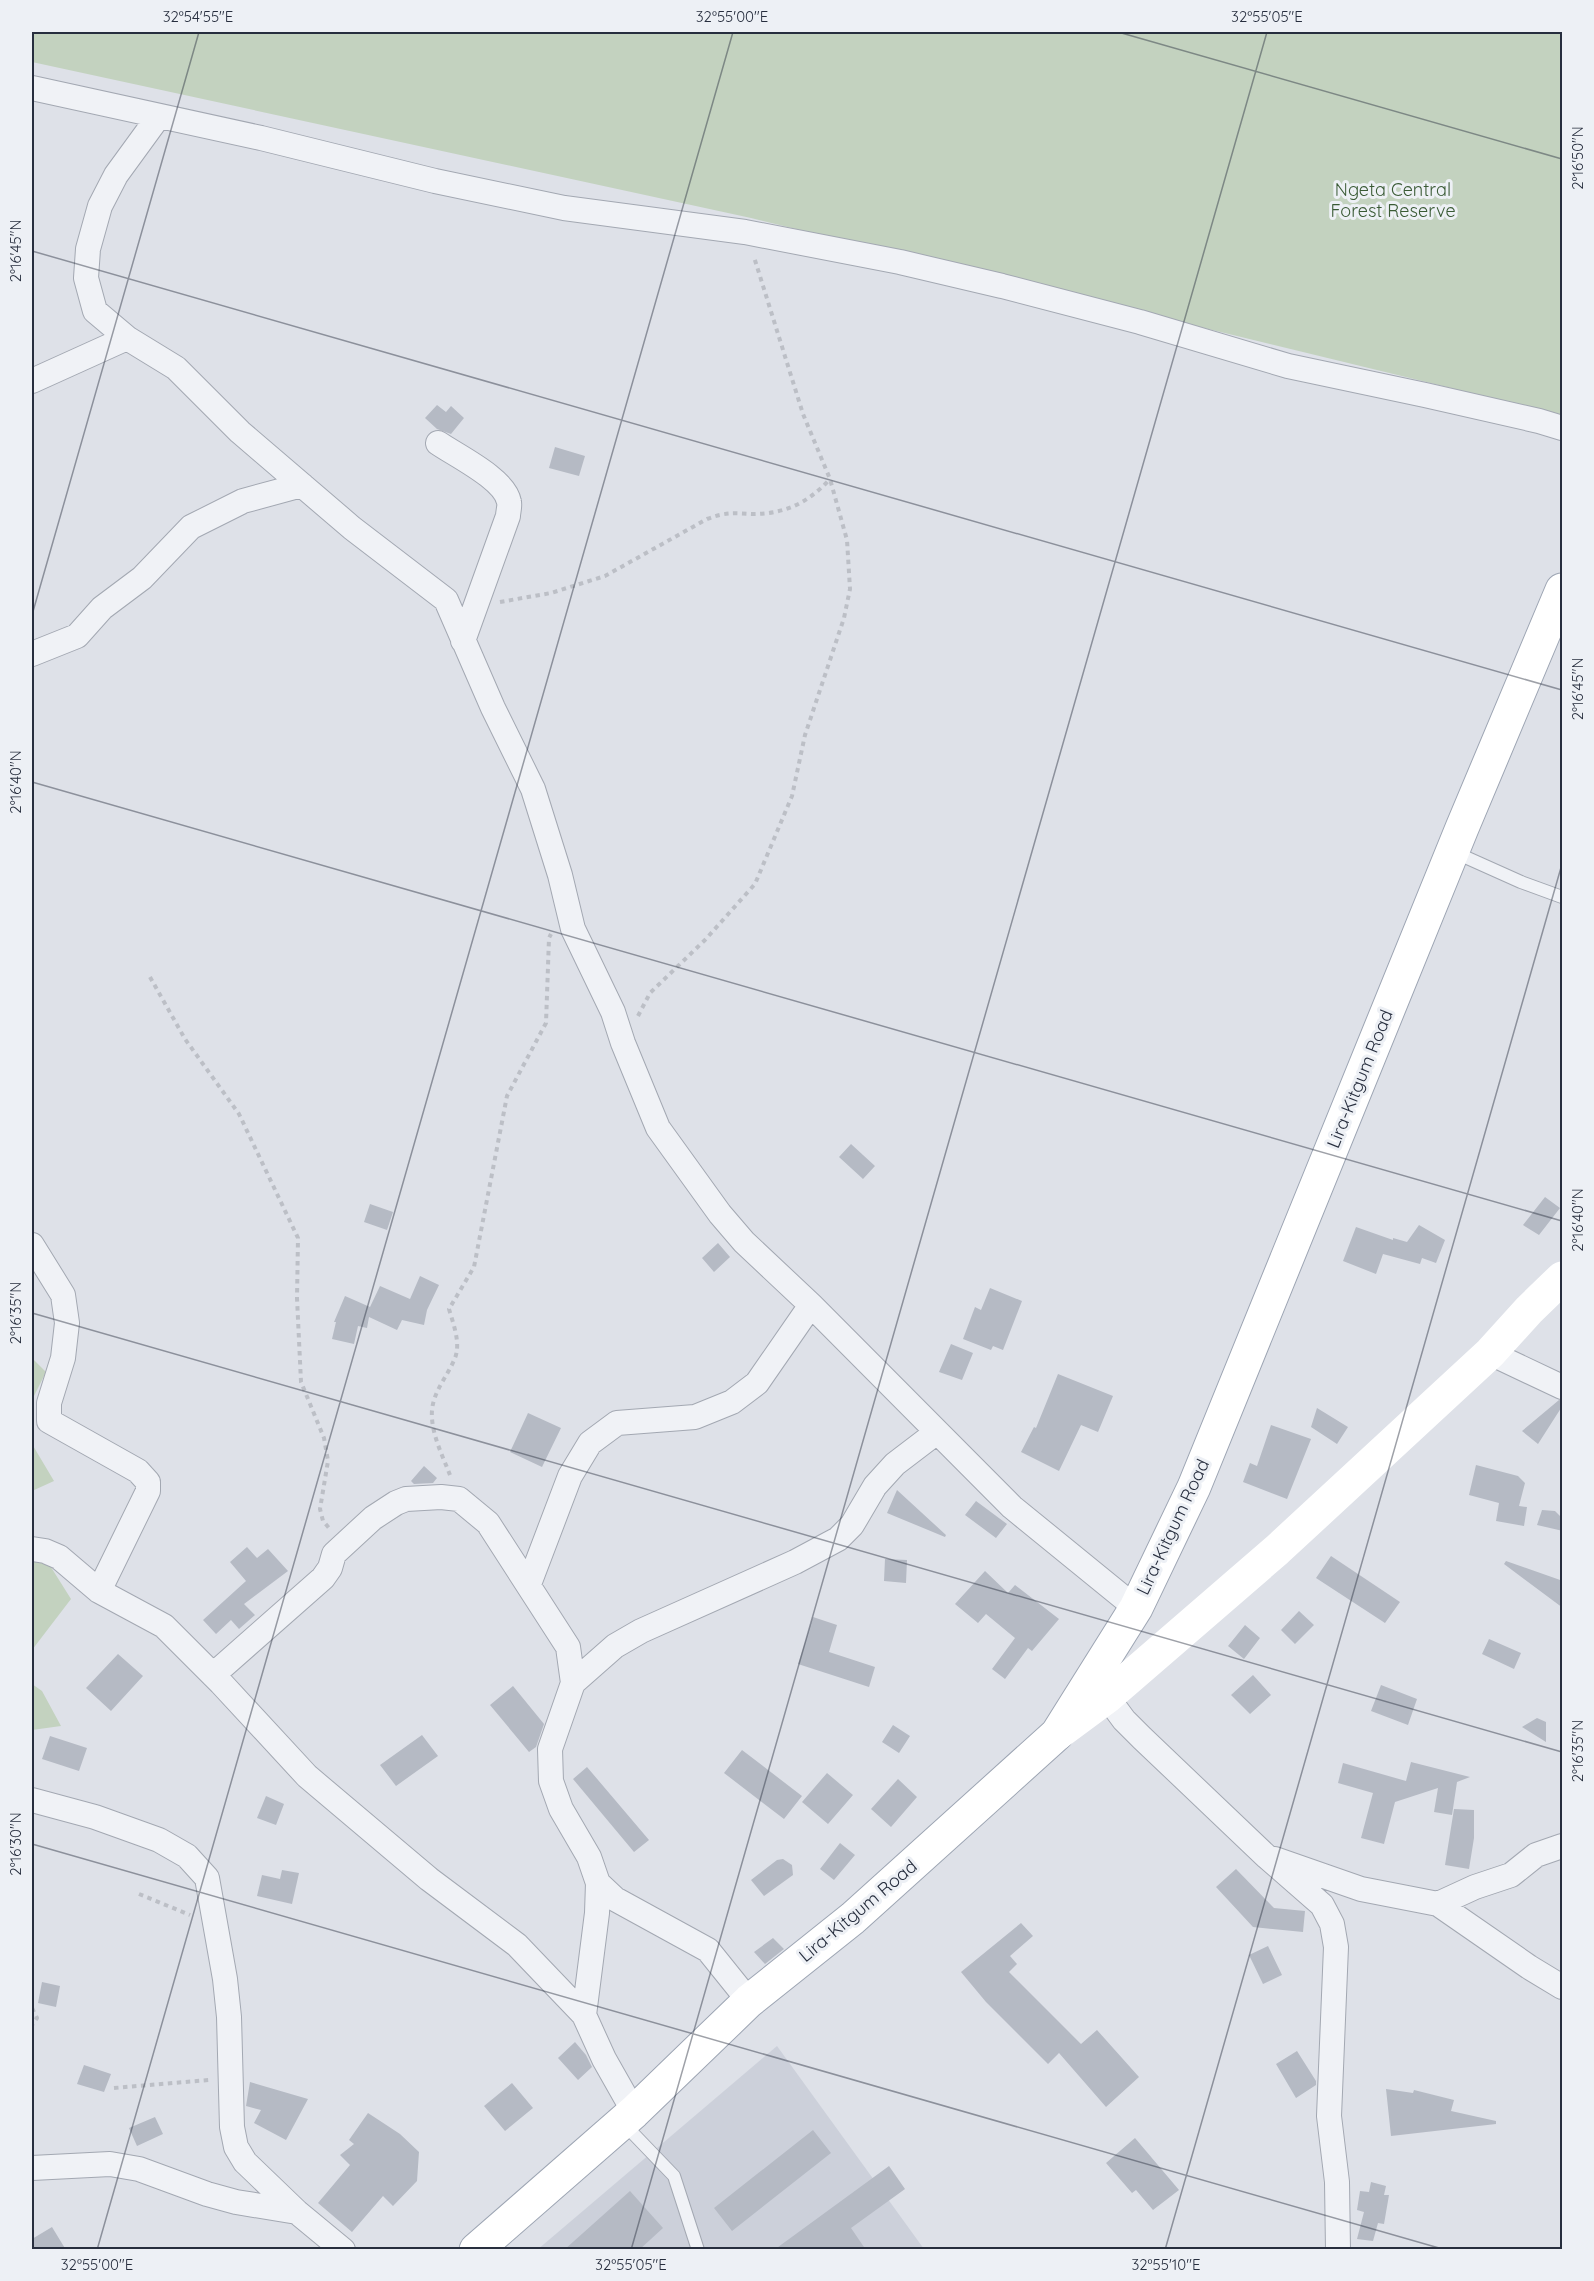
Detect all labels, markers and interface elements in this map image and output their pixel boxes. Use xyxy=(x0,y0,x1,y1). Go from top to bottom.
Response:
text: 32°54'55"E xyxy=(163,7,233,26)
text: 32°55'00"E xyxy=(696,7,768,26)
text: 32°55'05"E xyxy=(1231,7,1303,26)
text: 2°16'50"N xyxy=(1568,126,1587,190)
park label: Ngeta Central Forest Reserve xyxy=(1330,178,1456,222)
text: 2°16'45"N xyxy=(6,220,25,282)
text: 2°16'45"N xyxy=(1568,658,1587,720)
text: 2°16'40"N xyxy=(6,750,25,814)
street label: Lira-Kitgum Road xyxy=(1321,1006,1398,1151)
text: 2°16'40"N xyxy=(1568,1188,1587,1252)
text: 2°16'35"N xyxy=(6,1282,25,1344)
street label: Lira-Kitgum Road xyxy=(1131,1455,1214,1598)
text: 2°16'35"N xyxy=(1568,1720,1587,1782)
text: 2°16'30"N xyxy=(6,1812,25,1876)
street label: Lira-Kitgum Road xyxy=(794,1854,922,1967)
text: 32°55'00"E xyxy=(61,2255,133,2274)
text: 32°55'05"E xyxy=(595,2255,667,2274)
text: 32°55'10"E xyxy=(1131,2255,1201,2274)

